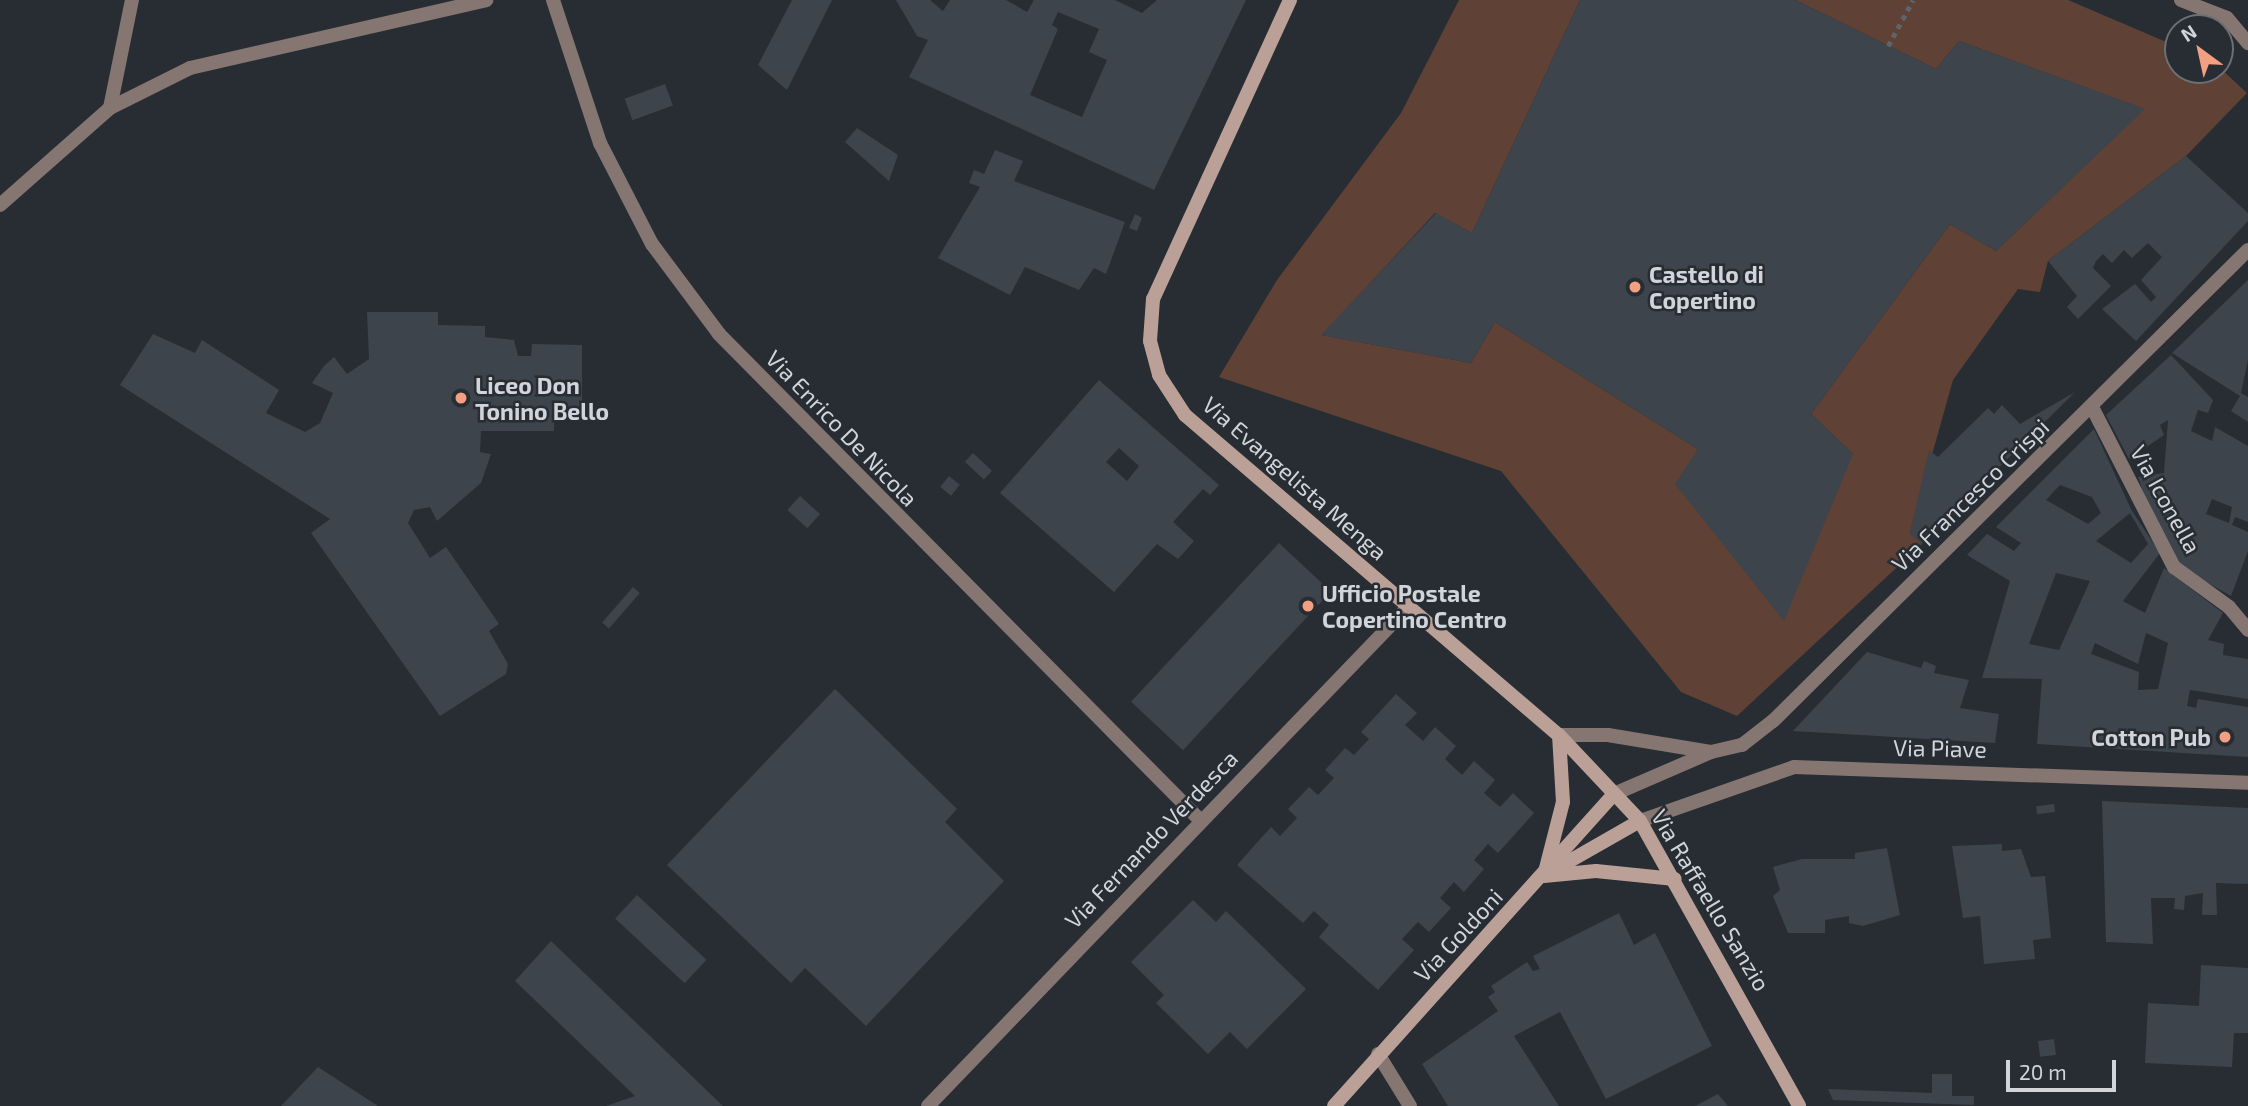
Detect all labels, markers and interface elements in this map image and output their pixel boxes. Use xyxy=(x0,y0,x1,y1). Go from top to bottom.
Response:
north arrow xyxy=(2164,14,2234,84)
text: N xyxy=(2176,19,2200,46)
place label: Castello di Copertino xyxy=(1649,260,1764,314)
marker: Castello di Copertino xyxy=(1627,279,1643,295)
street label: Via Enrico De Nicola xyxy=(760,344,924,512)
place label: Liceo Don Tonino Bello xyxy=(475,371,609,425)
marker: Liceo Don Tonino Bello xyxy=(453,390,469,406)
street label: Via Evangelista Menga xyxy=(1197,390,1393,566)
street label: Via Francesco Crispi xyxy=(1886,413,2054,577)
street label: Via Iconella xyxy=(2125,440,2207,558)
place label: Ufficio Postale Copertino Centro xyxy=(1322,579,1507,633)
marker: Ufficio Postale Copertino Centro xyxy=(1300,598,1316,614)
place label: Cotton Pub xyxy=(2091,723,2211,751)
marker: Cotton Pub xyxy=(2217,729,2233,745)
street label: Via Piave xyxy=(1893,733,1987,763)
street label: Via Fernando Verdesca xyxy=(1059,744,1243,934)
street label: Via Raffaello Sanzio xyxy=(1646,804,1776,996)
street label: Via Goldoni xyxy=(1408,883,1508,987)
scale bar xyxy=(2010,1046,2120,1090)
text: 20 m xyxy=(2019,1059,2067,1084)

